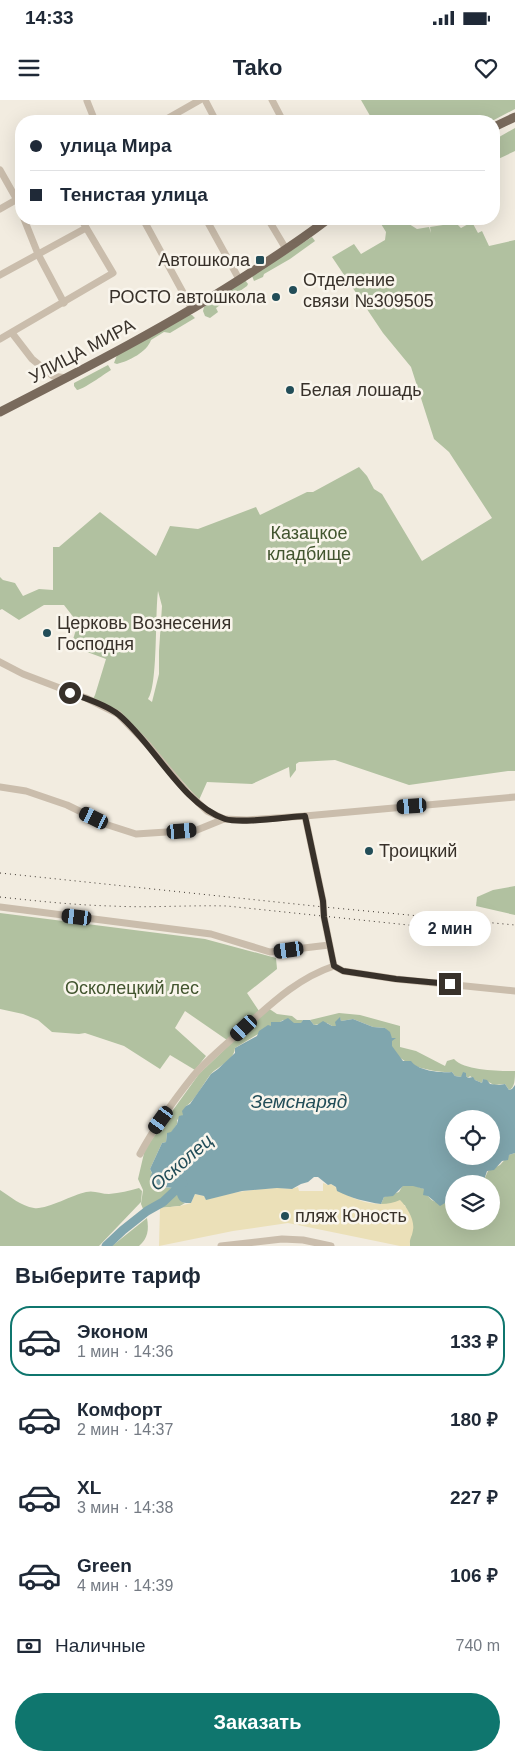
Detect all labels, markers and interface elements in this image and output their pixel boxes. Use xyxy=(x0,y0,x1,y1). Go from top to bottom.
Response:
text: 14:33 xyxy=(25,7,74,28)
icon: menu xyxy=(15,54,43,82)
icon: heart xyxy=(472,54,500,82)
text: Tako xyxy=(233,55,282,80)
text: улица Мира xyxy=(60,135,172,156)
text: Тенистая улица xyxy=(60,184,208,205)
place label: Автошкола xyxy=(158,250,251,270)
marker: Автошкола xyxy=(254,254,266,266)
place label: Отделение связи №309505 xyxy=(303,270,434,311)
marker: Отделение связи №309505 xyxy=(287,284,299,296)
place label: РОСТО автошкола xyxy=(109,287,267,307)
marker: РОСТО автошкола xyxy=(270,291,282,303)
street label: УЛИЦА МИРА xyxy=(26,315,138,387)
place label: Белая лошадь xyxy=(300,380,422,400)
marker: Белая лошадь xyxy=(284,384,296,396)
park label: Казацкое кладбище xyxy=(267,523,351,564)
place label: Церковь Вознесения Господня xyxy=(57,613,231,654)
marker: Церковь Вознесения Господня xyxy=(41,627,53,639)
route start xyxy=(59,682,81,704)
car xyxy=(396,797,427,815)
car xyxy=(77,805,110,831)
car xyxy=(166,822,197,840)
place label: Троицкий xyxy=(379,841,457,861)
marker: Троицкий xyxy=(363,845,375,857)
car xyxy=(61,908,92,926)
callout: 2 мин xyxy=(409,912,491,946)
text: 2 мин xyxy=(428,920,472,937)
car xyxy=(273,940,304,960)
route end xyxy=(439,973,461,995)
park label: Осколецкий лес xyxy=(65,978,199,998)
car xyxy=(227,1012,260,1044)
water label: Земснаряд xyxy=(251,1091,347,1112)
car xyxy=(146,1103,175,1137)
map controls xyxy=(445,1110,500,1230)
button: locate xyxy=(445,1110,500,1165)
water label: Осколец xyxy=(146,1130,217,1195)
button: layers xyxy=(445,1175,500,1230)
place label: пляж Юность xyxy=(295,1206,407,1226)
marker: пляж Юность xyxy=(279,1210,291,1222)
text: Выберите тариф xyxy=(15,1263,201,1288)
icon: car xyxy=(17,1319,62,1364)
text: Эконом xyxy=(77,1321,148,1342)
text: 133 ₽ xyxy=(450,1331,498,1352)
text: 1 мин · 14:36 xyxy=(77,1343,173,1360)
icon: car xyxy=(17,1397,62,1442)
text: Комфорт xyxy=(77,1399,162,1420)
text: 180 ₽ xyxy=(450,1409,498,1430)
text: 2 мин · 14:37 xyxy=(77,1421,173,1438)
icon: car xyxy=(17,1475,62,1520)
text: XL xyxy=(77,1477,101,1498)
text: 227 ₽ xyxy=(450,1487,498,1508)
text: 3 мин · 14:38 xyxy=(77,1499,173,1516)
icon: car xyxy=(17,1553,62,1598)
text: Green xyxy=(77,1555,132,1576)
text: 106 ₽ xyxy=(450,1565,498,1586)
text: 4 мин · 14:39 xyxy=(77,1577,173,1594)
icon: cash xyxy=(15,1632,43,1660)
text: Наличные xyxy=(55,1635,146,1656)
text: 740 m xyxy=(456,1637,500,1654)
button: Заказать xyxy=(15,1693,500,1751)

